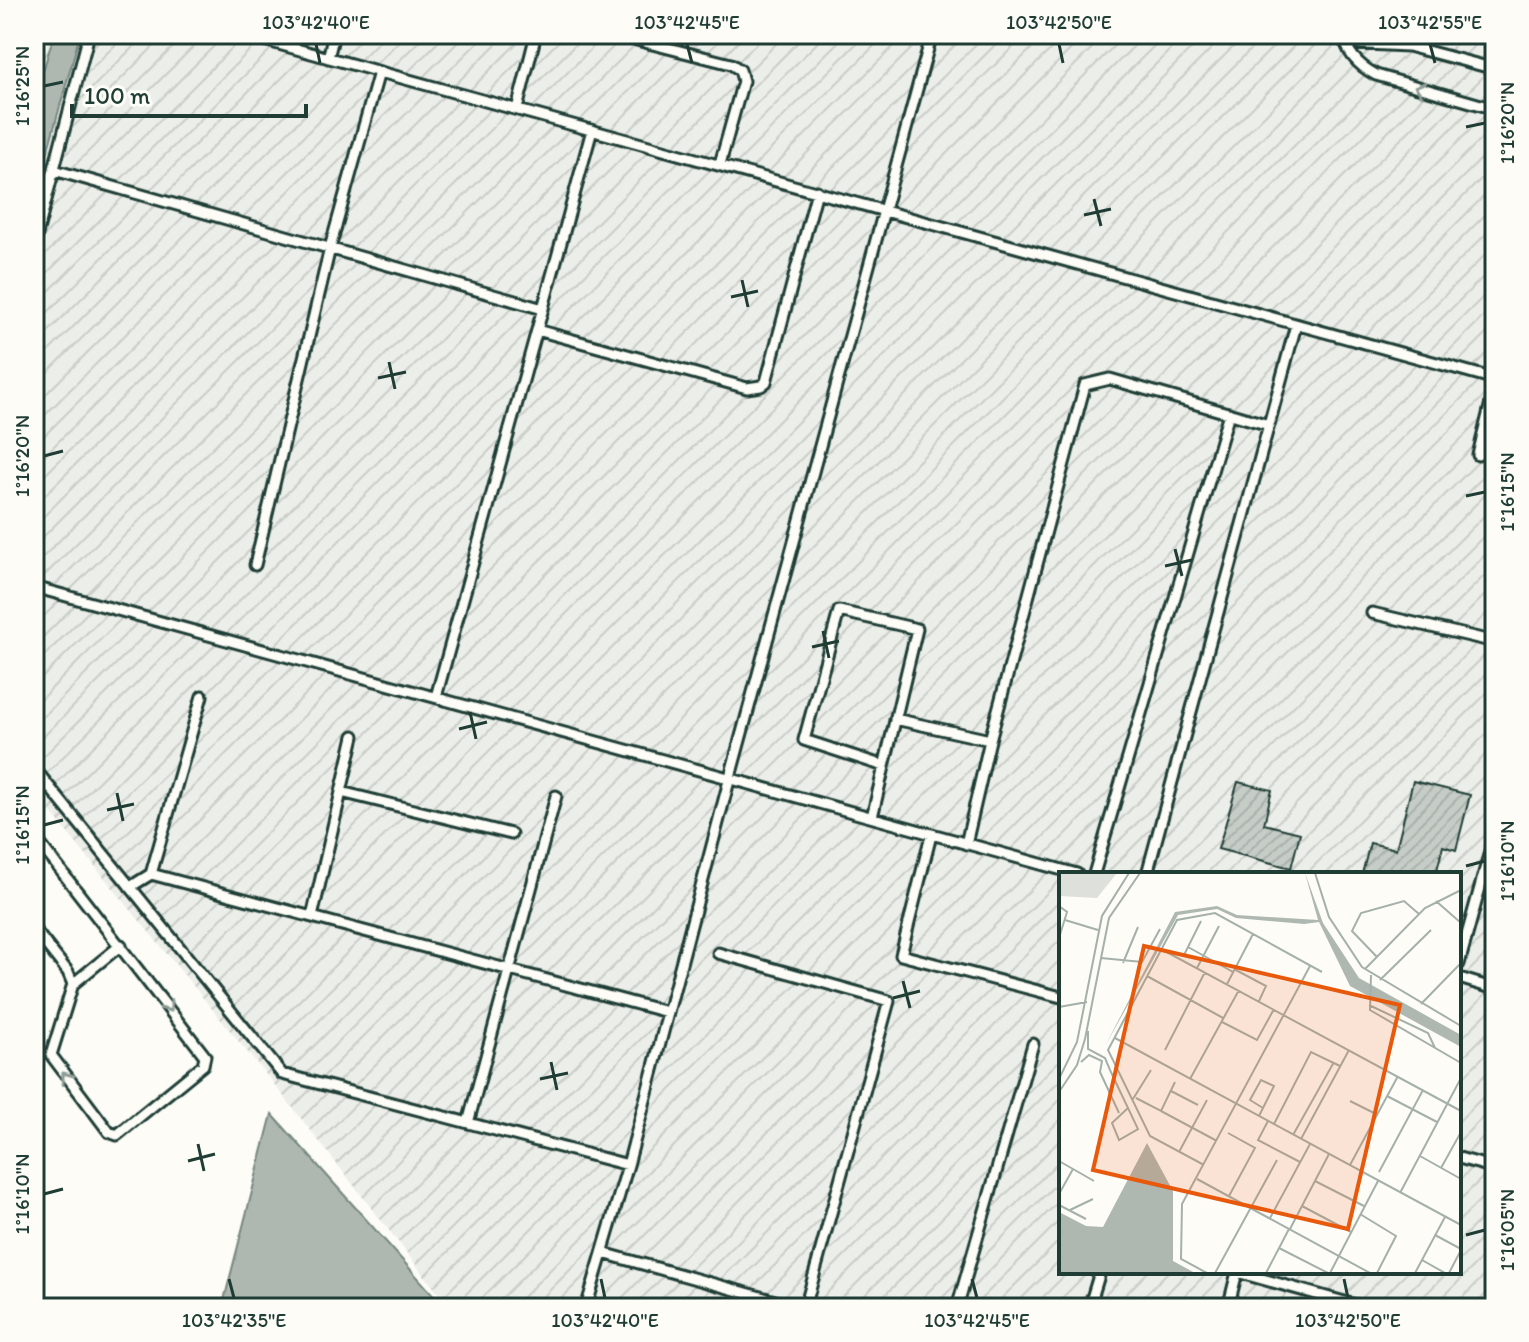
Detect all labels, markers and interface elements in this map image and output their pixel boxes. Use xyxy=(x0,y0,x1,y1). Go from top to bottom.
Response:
text: 103°42'40"E xyxy=(262,10,370,34)
text: 103°42'45"E xyxy=(634,10,740,34)
text: 103°42'50"E xyxy=(1006,10,1112,34)
text: 103°42'55"E xyxy=(1378,10,1482,34)
text: 1°16'25"N xyxy=(10,46,34,126)
scale bar xyxy=(72,68,306,118)
text: 100 m xyxy=(84,81,150,110)
one-way arrow xyxy=(1414,81,1427,97)
text: 1°16'20"N xyxy=(1495,82,1519,164)
text: 1°16'20"N xyxy=(10,415,34,497)
text: 1°16'15"N xyxy=(1495,452,1519,532)
text: 1°16'15"N xyxy=(10,785,34,865)
text: 1°16'10"N xyxy=(1495,820,1519,902)
inset map xyxy=(1059,872,1461,1274)
one-way arrow xyxy=(159,998,173,1013)
one-way arrow xyxy=(61,1072,76,1086)
text: 1°16'10"N xyxy=(10,1153,34,1235)
text: 1°16'05"N xyxy=(1495,1189,1519,1271)
text: 103°42'35"E xyxy=(182,1308,286,1332)
text: 103°42'40"E xyxy=(551,1308,659,1332)
text: 103°42'45"E xyxy=(924,1308,1030,1332)
text: 103°42'50"E xyxy=(1295,1308,1401,1332)

